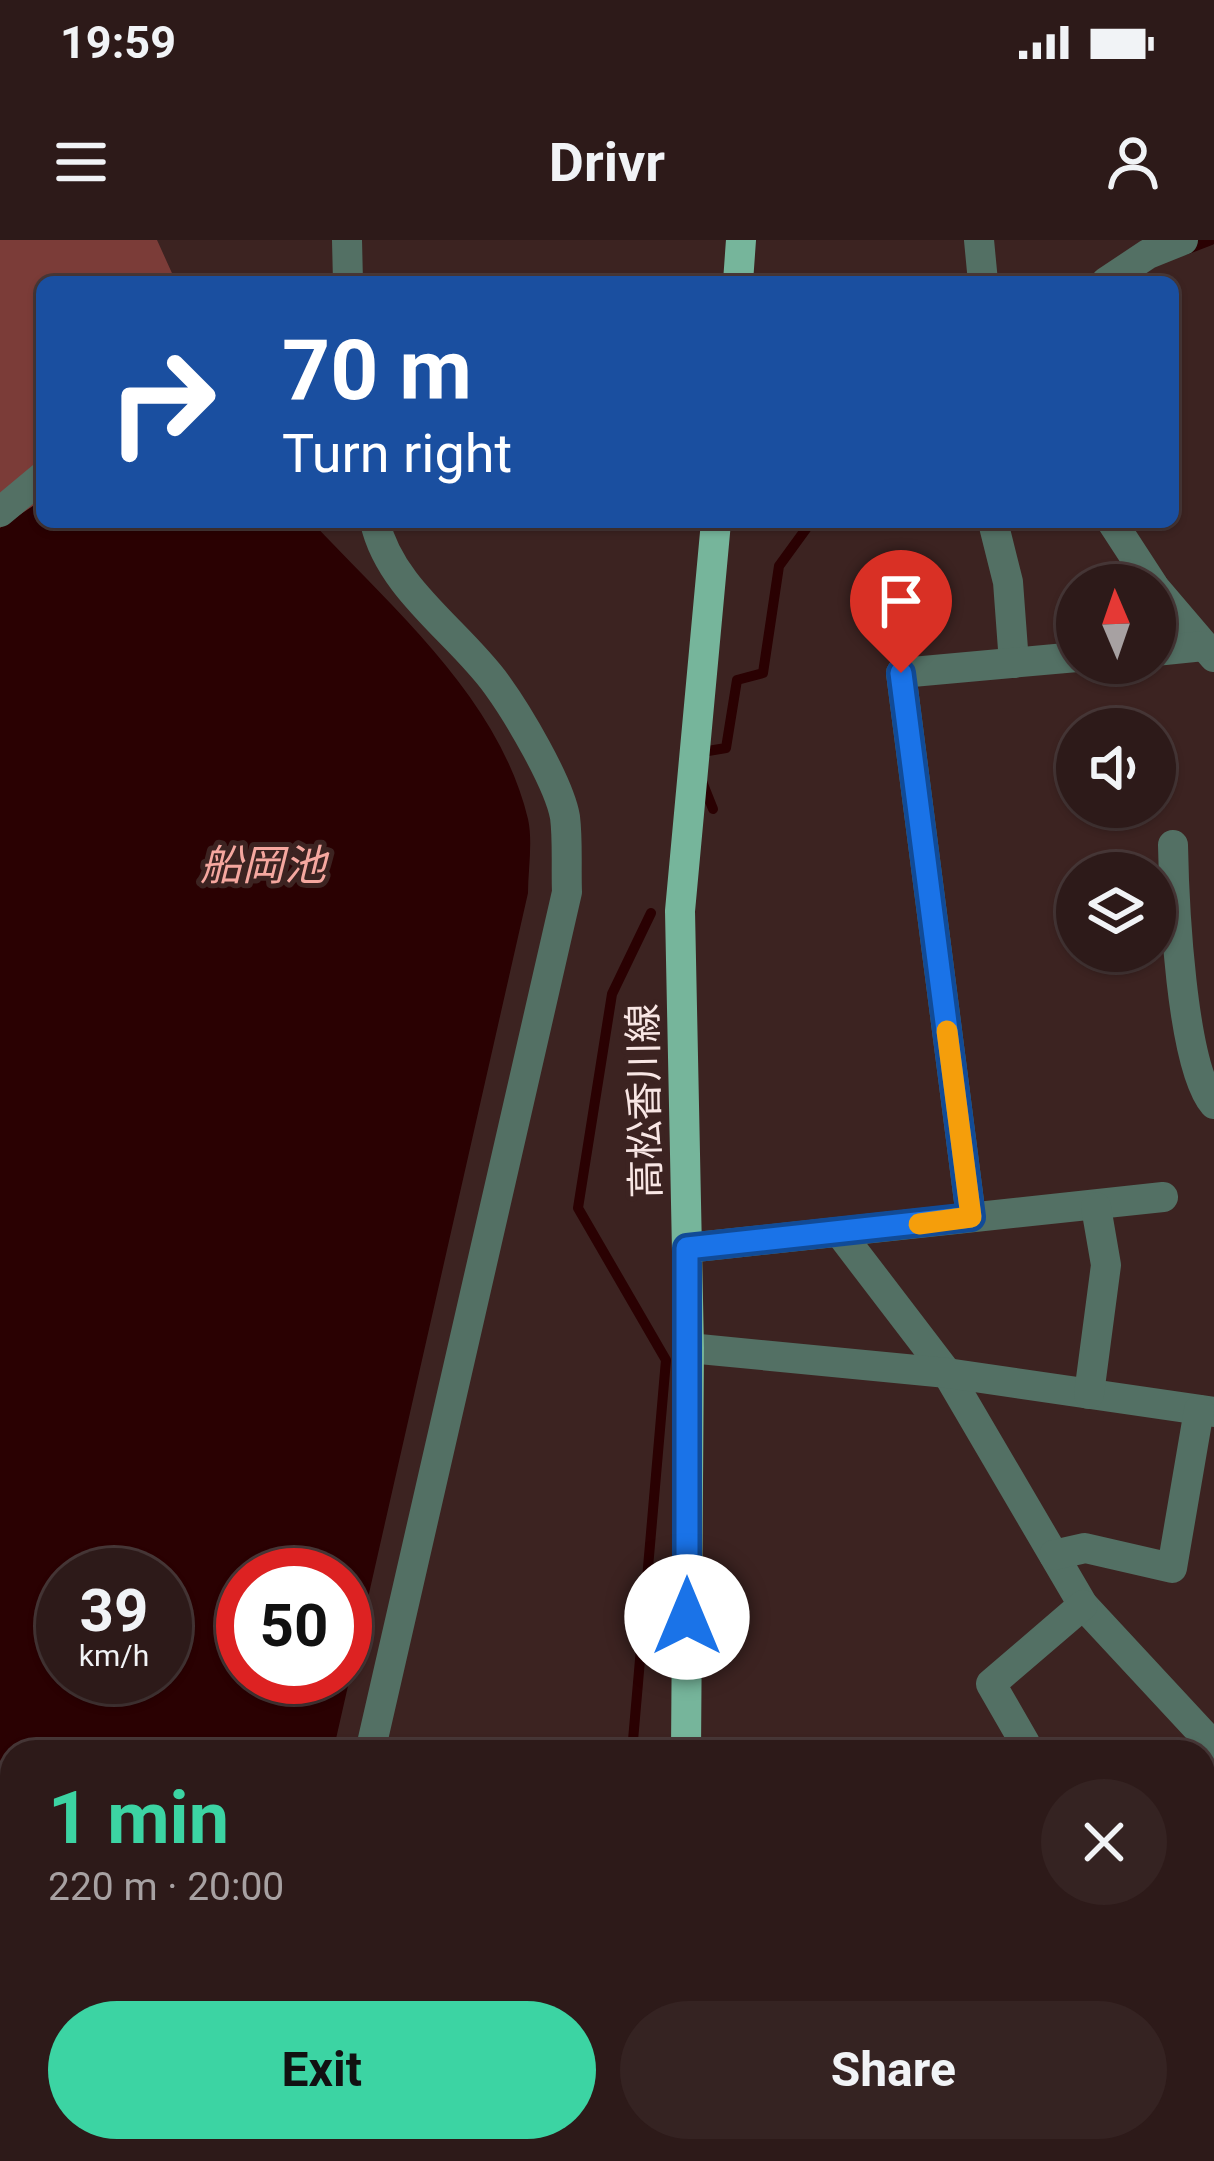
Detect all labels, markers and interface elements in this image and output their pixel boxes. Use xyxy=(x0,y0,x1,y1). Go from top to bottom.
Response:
text: 19:59 xyxy=(60,16,176,69)
icon: menu xyxy=(48,129,114,195)
icon: person xyxy=(1100,129,1166,195)
text: Drivr xyxy=(549,131,665,194)
text: 70 m xyxy=(282,321,472,420)
icon: right xyxy=(84,324,240,480)
text: Turn right xyxy=(282,422,512,485)
pin xyxy=(850,550,952,673)
north arrow xyxy=(1056,564,1176,684)
map controls xyxy=(1056,564,1176,972)
icon: arrive xyxy=(868,568,934,634)
button: sound xyxy=(1056,708,1176,828)
water label: 船岡池 xyxy=(200,841,330,890)
button: layers xyxy=(1056,852,1176,972)
street label: 高松香川線 xyxy=(620,1003,670,1199)
speed limit sign: 50 xyxy=(216,1548,372,1704)
position arrow xyxy=(624,1554,750,1680)
text: 39 xyxy=(80,1575,148,1646)
text: km/h xyxy=(79,1638,149,1673)
text: 1 min xyxy=(48,1776,229,1861)
button: close xyxy=(1041,1779,1167,1905)
text: 220 m · 20:00 xyxy=(48,1864,284,1910)
button: Exit xyxy=(48,2001,596,2139)
button: Share xyxy=(620,2001,1167,2139)

